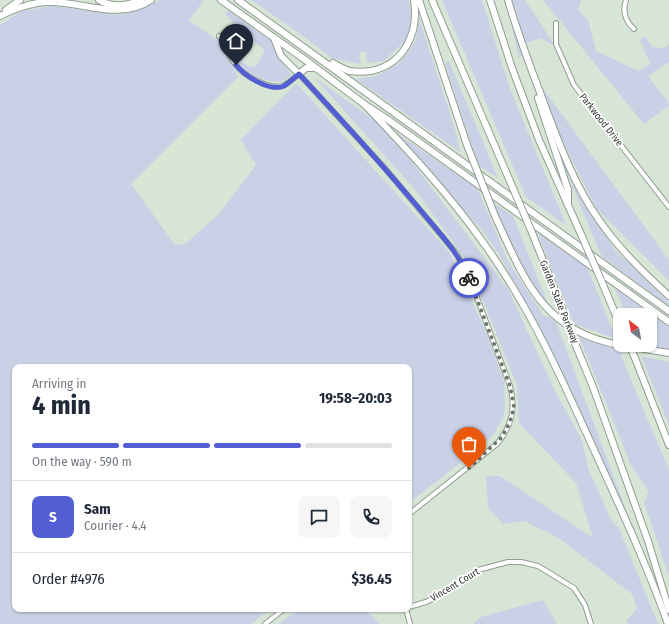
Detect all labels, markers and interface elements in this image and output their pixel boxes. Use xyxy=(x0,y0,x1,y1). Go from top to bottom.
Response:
pin xyxy=(219,24,253,65)
icon: home xyxy=(225,30,247,52)
street label: Parkwood Drive xyxy=(577,91,625,149)
courier xyxy=(449,258,489,298)
street label: Garden State Parkway xyxy=(537,259,581,346)
icon: bike xyxy=(458,267,480,289)
north arrow xyxy=(613,308,657,352)
map controls xyxy=(613,308,657,352)
text: Arriving in xyxy=(32,376,86,391)
text: 19:58–20:03 xyxy=(319,389,392,407)
text: 4 min xyxy=(32,390,91,421)
pin xyxy=(452,427,486,468)
icon: bag xyxy=(458,433,480,455)
text: On the way · 590 m xyxy=(32,454,132,469)
button: chat xyxy=(298,496,340,538)
button: phone xyxy=(350,496,392,538)
text: Sam xyxy=(84,500,111,518)
text: S xyxy=(49,508,57,526)
text: Courier · 4.4 xyxy=(84,518,147,533)
street label: Vincent Court xyxy=(428,565,482,604)
text: Order #4976 xyxy=(32,570,105,588)
text: $36.45 xyxy=(352,570,392,588)

